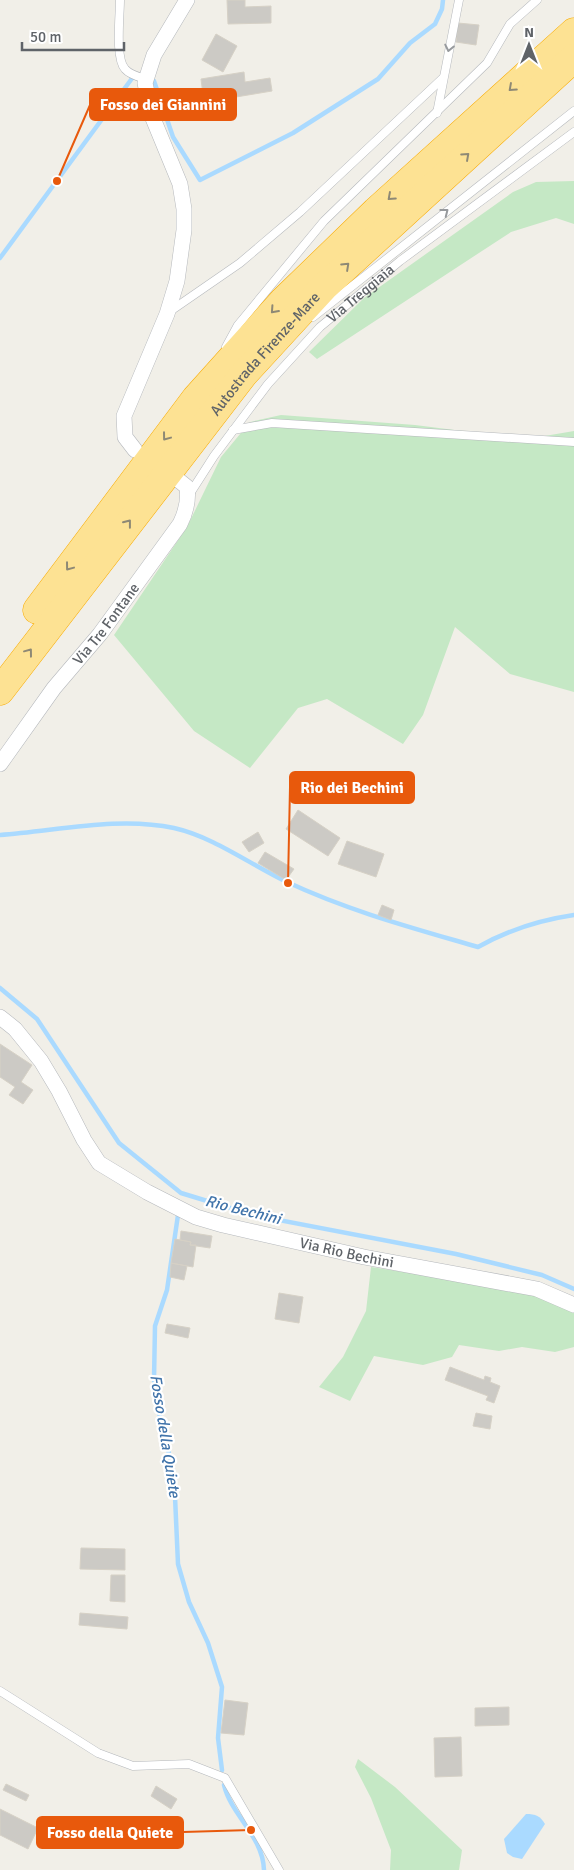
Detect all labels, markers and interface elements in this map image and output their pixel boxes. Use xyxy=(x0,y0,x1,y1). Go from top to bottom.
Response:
scale bar xyxy=(22,20,125,52)
north arrow xyxy=(504,20,554,70)
text: N xyxy=(524,24,534,41)
text: 50 m xyxy=(30,28,61,46)
one-way arrow xyxy=(444,43,455,52)
one-way arrow xyxy=(508,83,517,92)
callout: Fosso dei Giannini xyxy=(90,89,236,120)
text: Fosso dei Giannini xyxy=(100,95,226,115)
one-way arrow xyxy=(460,153,469,162)
one-way arrow xyxy=(388,191,397,200)
one-way arrow xyxy=(440,209,449,218)
street label: Via Treggiaia xyxy=(323,260,398,327)
one-way arrow xyxy=(341,263,350,272)
street label: Autostrada Firenze-Mare xyxy=(206,288,324,419)
one-way arrow xyxy=(271,305,280,314)
one-way arrow xyxy=(164,431,172,440)
one-way arrow xyxy=(122,519,131,529)
one-way arrow xyxy=(66,561,75,571)
street label: Via Tre Fontane xyxy=(69,579,143,668)
one-way arrow xyxy=(24,649,32,658)
callout: Rio dei Bechini xyxy=(290,772,414,803)
text: Rio dei Bechini xyxy=(300,778,404,798)
water label: Rio Bechini xyxy=(203,1191,284,1229)
street label: Via Rio Bechini xyxy=(298,1234,395,1271)
water label: Fosso della Quiete xyxy=(145,1373,185,1500)
callout: Fosso della Quiete xyxy=(37,1817,183,1848)
text: Fosso della Quiete xyxy=(47,1823,173,1843)

